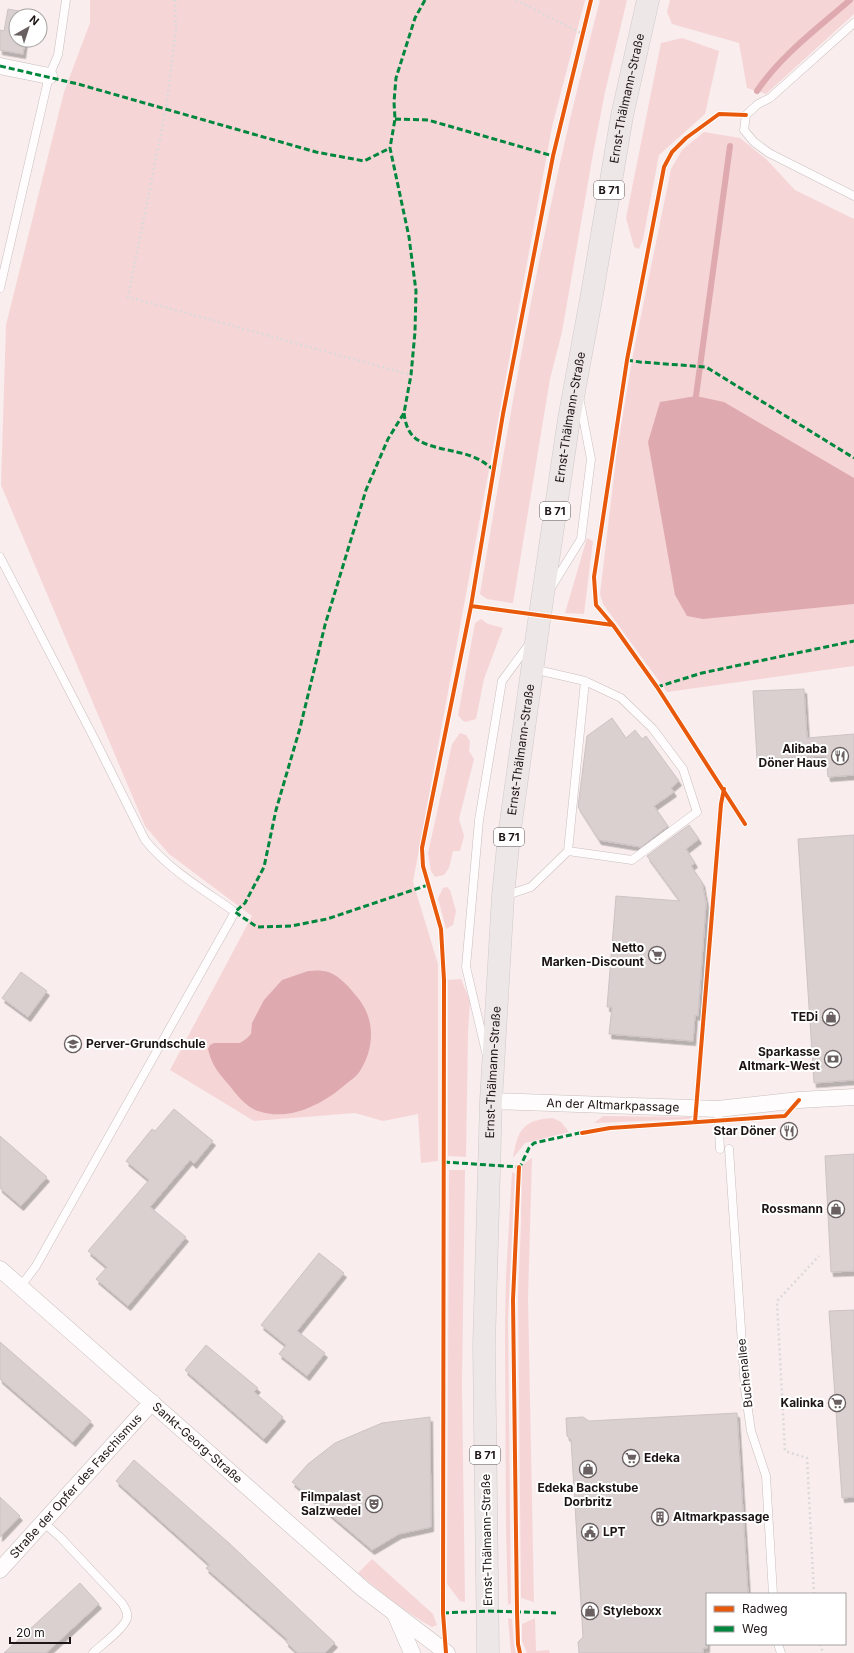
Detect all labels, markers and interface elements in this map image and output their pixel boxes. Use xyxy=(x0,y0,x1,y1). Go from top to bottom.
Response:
north arrow xyxy=(8,8,48,48)
text: N xyxy=(27,12,42,28)
street label: Ernst-Thälmann-Straße xyxy=(606,32,647,164)
road number: B 71 xyxy=(594,181,624,199)
street label: Ernst-Thälmann-Straße xyxy=(552,350,588,484)
road number: B 71 xyxy=(540,502,570,520)
street label: Ernst-Thälmann-Straße xyxy=(504,683,537,816)
place label: Alibaba Döner Haus xyxy=(759,741,827,770)
restaurant icon: Alibaba Döner Haus xyxy=(830,746,850,766)
road number: B 71 xyxy=(494,828,524,846)
place label: Netto Marken-Discount xyxy=(541,940,645,969)
supermarket icon: Netto Marken-Discount xyxy=(647,945,667,965)
street label: Ernst-Thälmann-Straße xyxy=(482,1006,504,1139)
shop icon: TEDi xyxy=(821,1007,841,1027)
place label: TEDi xyxy=(791,1009,818,1024)
school or university icon: Perver-Grundschule xyxy=(63,1034,83,1054)
place label: Perver-Grundschule xyxy=(86,1036,206,1051)
place label: Sparkasse Altmark-West xyxy=(739,1044,821,1073)
bank icon: Sparkasse Altmark-West xyxy=(823,1049,843,1069)
street label: An der Altmarkpassage xyxy=(546,1095,680,1115)
restaurant icon: Star Döner xyxy=(779,1121,799,1141)
place label: Star Döner xyxy=(713,1123,776,1138)
shop icon: Rossmann xyxy=(826,1199,846,1219)
place label: Rossmann xyxy=(762,1201,823,1216)
street label: Buchenallee xyxy=(733,1338,756,1408)
supermarket icon: Kalinka xyxy=(827,1393,847,1413)
place label: Kalinka xyxy=(781,1395,824,1410)
street label: Sankt-Georg-Straße xyxy=(149,1399,246,1486)
street label: Straße der Opfer des Faschismus xyxy=(6,1411,145,1561)
road number: B 71 xyxy=(470,1446,500,1464)
supermarket icon: Edeka xyxy=(621,1448,641,1468)
place label: Edeka xyxy=(644,1450,680,1465)
shop icon: Edeka Backstube Dorbritz xyxy=(578,1459,598,1479)
street label: Ernst-Thälmann-Straße xyxy=(478,1474,495,1606)
place label: Edeka Backstube Dorbritz xyxy=(538,1480,639,1509)
place label: Filmpalast Salzwedel xyxy=(301,1489,362,1518)
theatre icon: Filmpalast Salzwedel xyxy=(364,1494,384,1514)
building icon: Altmarkpassage xyxy=(650,1507,670,1527)
place label: Altmarkpassage xyxy=(673,1509,770,1524)
public building icon: LPT xyxy=(580,1522,600,1542)
place label: LPT xyxy=(603,1524,626,1539)
legend xyxy=(706,1593,846,1645)
shop icon: Styleboxx xyxy=(580,1601,600,1621)
text: Radweg xyxy=(742,1601,788,1616)
place label: Styleboxx xyxy=(603,1603,662,1618)
scale bar xyxy=(10,1619,70,1645)
text: Weg xyxy=(742,1621,768,1636)
text: 20 m xyxy=(16,1625,45,1640)

